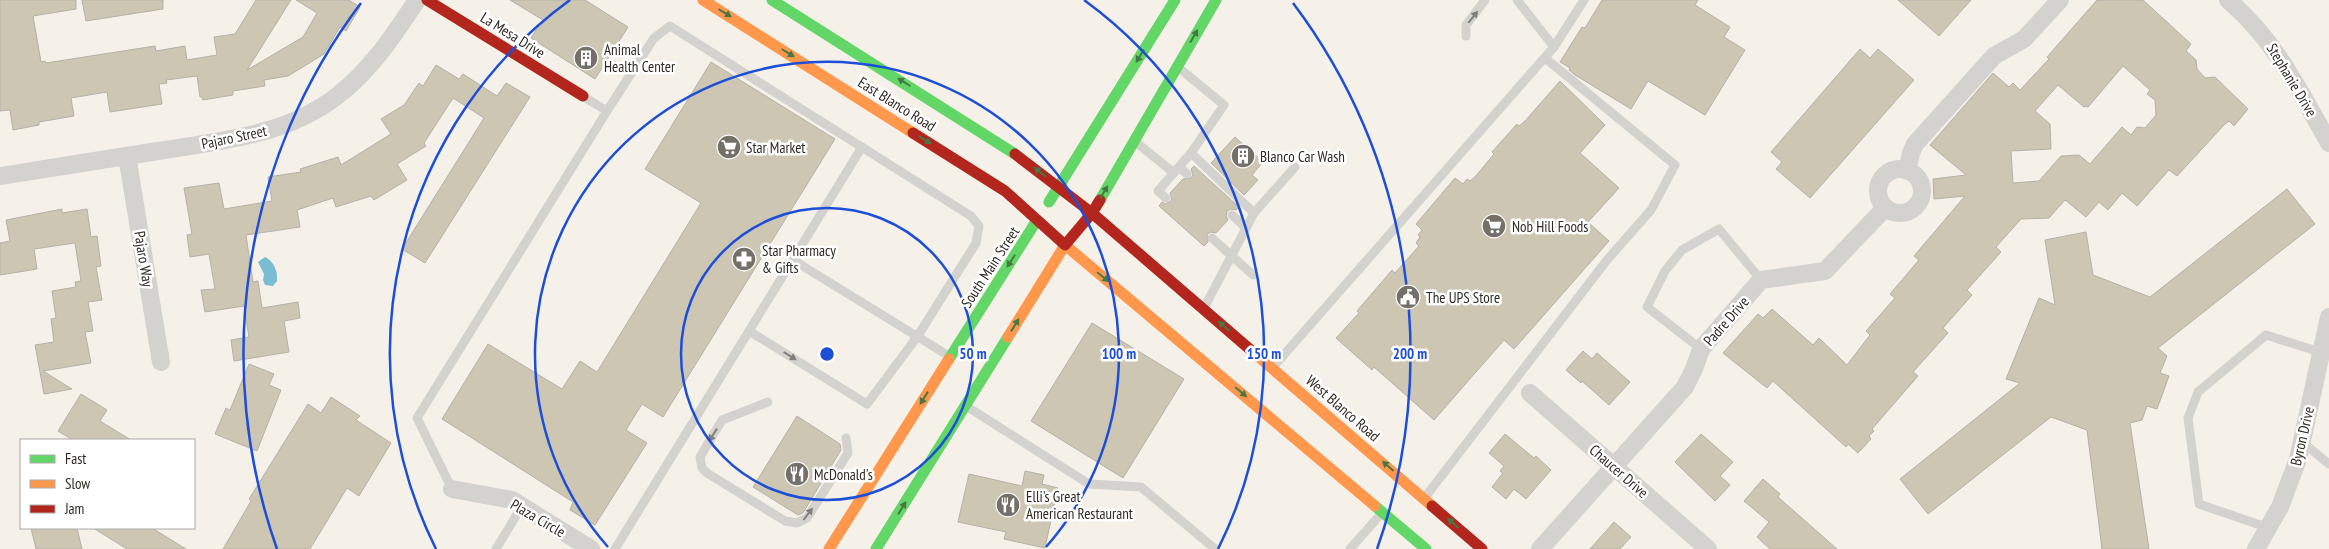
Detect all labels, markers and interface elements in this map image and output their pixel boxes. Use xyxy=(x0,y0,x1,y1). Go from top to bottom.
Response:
street label: La Mesa Drive xyxy=(477,8,549,62)
one-way arrow xyxy=(718,9,731,18)
one-way arrow xyxy=(1468,11,1479,24)
one-way arrow xyxy=(1190,29,1199,43)
place label: Animal Health Center xyxy=(604,40,676,76)
street label: Stephanie Drive xyxy=(2263,40,2321,120)
building icon: Animal Health Center xyxy=(573,45,599,71)
one-way arrow xyxy=(781,48,794,57)
one-way arrow xyxy=(1135,50,1144,63)
street label: East Blanco Road xyxy=(855,73,939,135)
one-way arrow xyxy=(898,78,911,87)
street label: Pajaro Street xyxy=(200,121,268,153)
supermarket icon: Star Market xyxy=(716,134,742,160)
one-way arrow xyxy=(918,135,931,144)
place label: Star Market xyxy=(746,138,806,157)
building icon: Blanco Car Wash xyxy=(1230,143,1256,169)
place label: Blanco Car Wash xyxy=(1260,147,1345,166)
one-way arrow xyxy=(1034,166,1047,177)
one-way arrow xyxy=(1100,185,1109,198)
supermarket icon: Nob Hill Foods xyxy=(1481,213,1507,239)
place label: Nob Hill Foods xyxy=(1512,217,1588,236)
street label: South Main Street xyxy=(957,223,1023,311)
street label: Pajaro Way xyxy=(130,230,158,289)
place label: Star Pharmacy & Gifts xyxy=(762,241,836,277)
pharmacy icon: Star Pharmacy & Gifts xyxy=(731,246,757,272)
one-way arrow xyxy=(1006,254,1016,268)
one-way arrow xyxy=(1096,271,1109,282)
public building icon: The UPS Store xyxy=(1395,284,1421,310)
place label: The UPS Store xyxy=(1426,288,1500,307)
street label: Padre Drive xyxy=(1699,292,1753,350)
one-way arrow xyxy=(1010,318,1020,331)
one-way arrow xyxy=(1219,320,1231,332)
text: 50 m xyxy=(959,344,987,363)
text: 100 m xyxy=(1102,344,1136,363)
text: 150 m xyxy=(1247,344,1281,363)
text: 200 m xyxy=(1393,344,1427,363)
centre of rings xyxy=(818,345,836,363)
one-way arrow xyxy=(784,352,797,361)
street label: West Blanco Road xyxy=(1302,371,1384,445)
one-way arrow xyxy=(1234,387,1247,398)
one-way arrow xyxy=(919,391,928,405)
street label: Byron Drive xyxy=(2286,404,2318,468)
one-way arrow xyxy=(709,428,718,441)
legend xyxy=(20,439,195,529)
street label: Chaucer Drive xyxy=(1586,440,1652,502)
text: Fast xyxy=(65,449,86,468)
one-way arrow xyxy=(1382,460,1394,472)
restaurant icon: McDonald's xyxy=(784,461,810,487)
place label: McDonald's xyxy=(814,465,873,484)
text: Slow xyxy=(65,474,90,493)
place label: Elli's Great American Restaurant xyxy=(1026,487,1133,523)
restaurant icon: Elli's Great American Restaurant xyxy=(995,492,1021,518)
street label: Plaza Circle xyxy=(507,495,569,541)
text: Jam xyxy=(64,499,84,518)
one-way arrow xyxy=(898,501,907,514)
one-way arrow xyxy=(803,507,813,521)
one-way arrow xyxy=(1447,518,1460,529)

